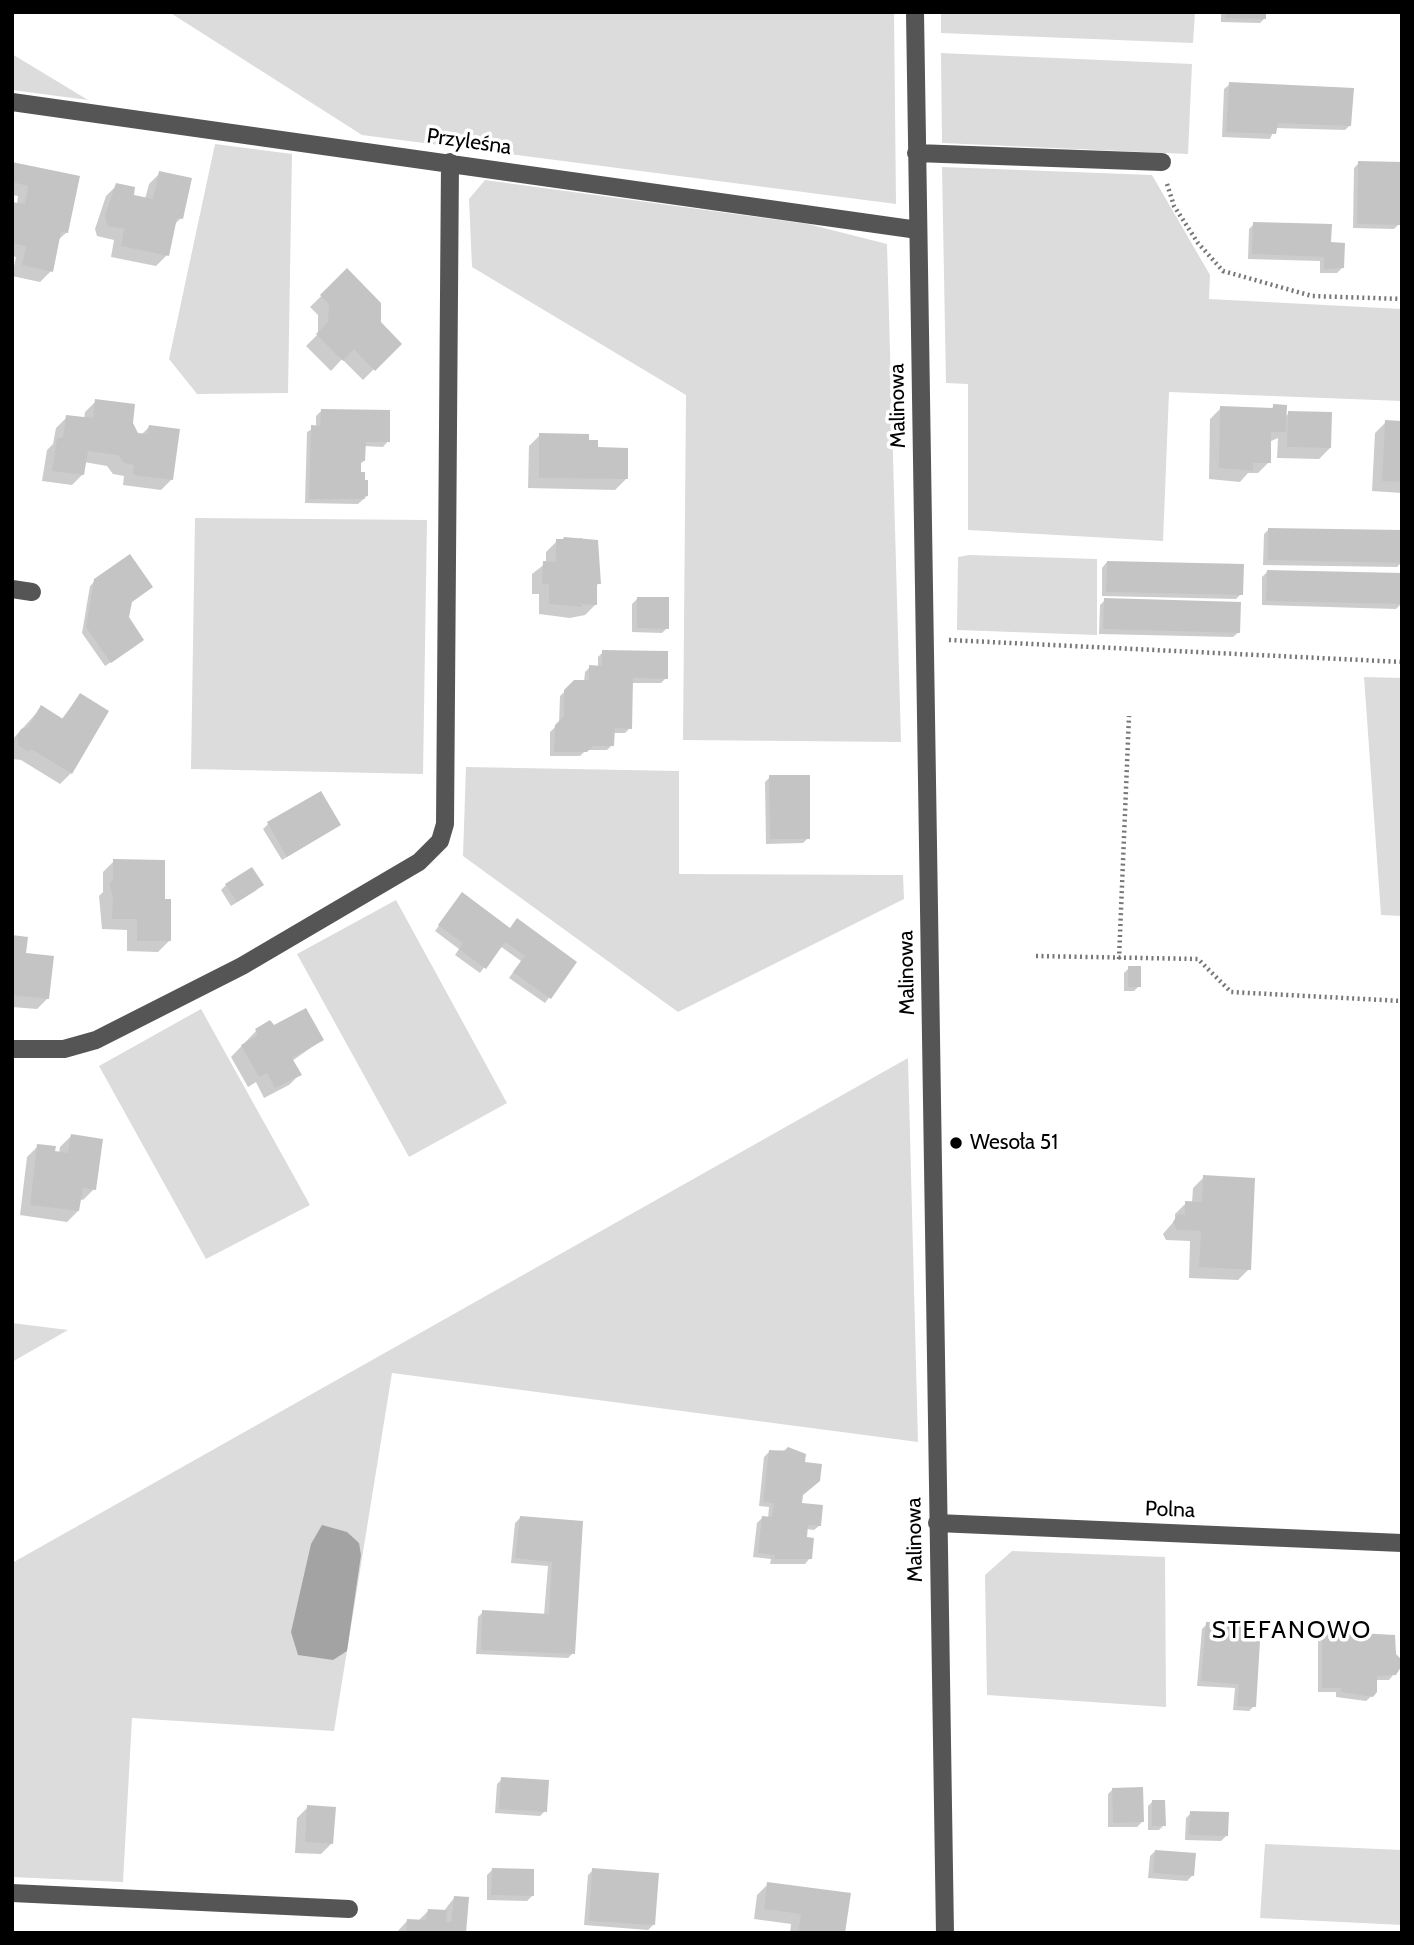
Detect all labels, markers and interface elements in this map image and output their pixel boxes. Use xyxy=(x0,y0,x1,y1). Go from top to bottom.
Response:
street label: Przyleśna xyxy=(425,124,513,160)
street label: Malinowa xyxy=(885,363,911,449)
street label: Malinowa xyxy=(894,930,920,1016)
place label: Wesoła 51 xyxy=(970,1130,1058,1156)
marker: Wesoła 51 xyxy=(948,1135,964,1151)
street label: Malinowa xyxy=(902,1497,928,1583)
street label: Polna xyxy=(1145,1497,1195,1523)
district label: STEFANOWO xyxy=(1213,1617,1371,1645)

